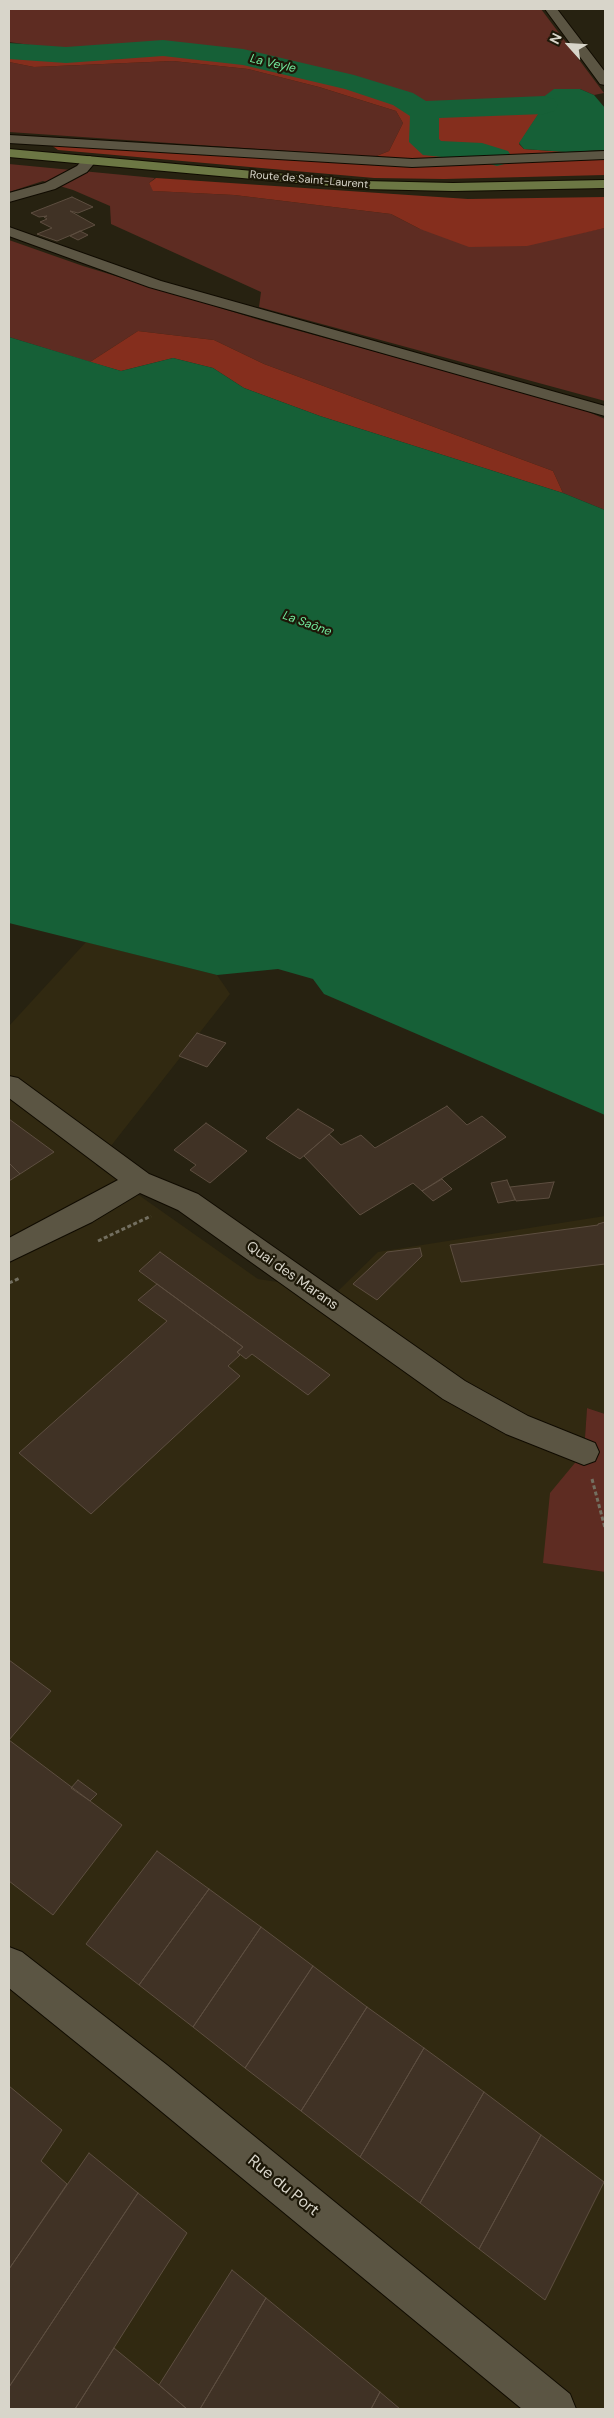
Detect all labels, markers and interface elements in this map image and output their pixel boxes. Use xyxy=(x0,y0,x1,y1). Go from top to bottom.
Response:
north arrow xyxy=(544,20,594,70)
text: N xyxy=(545,30,566,47)
water label: La Veyle xyxy=(249,52,297,76)
street label: Route de Saint-Laurent xyxy=(249,168,369,192)
water label: La Saône xyxy=(281,609,333,639)
street label: Quai des Marans xyxy=(243,1238,341,1314)
street label: Rue du Port xyxy=(244,2151,322,2221)

